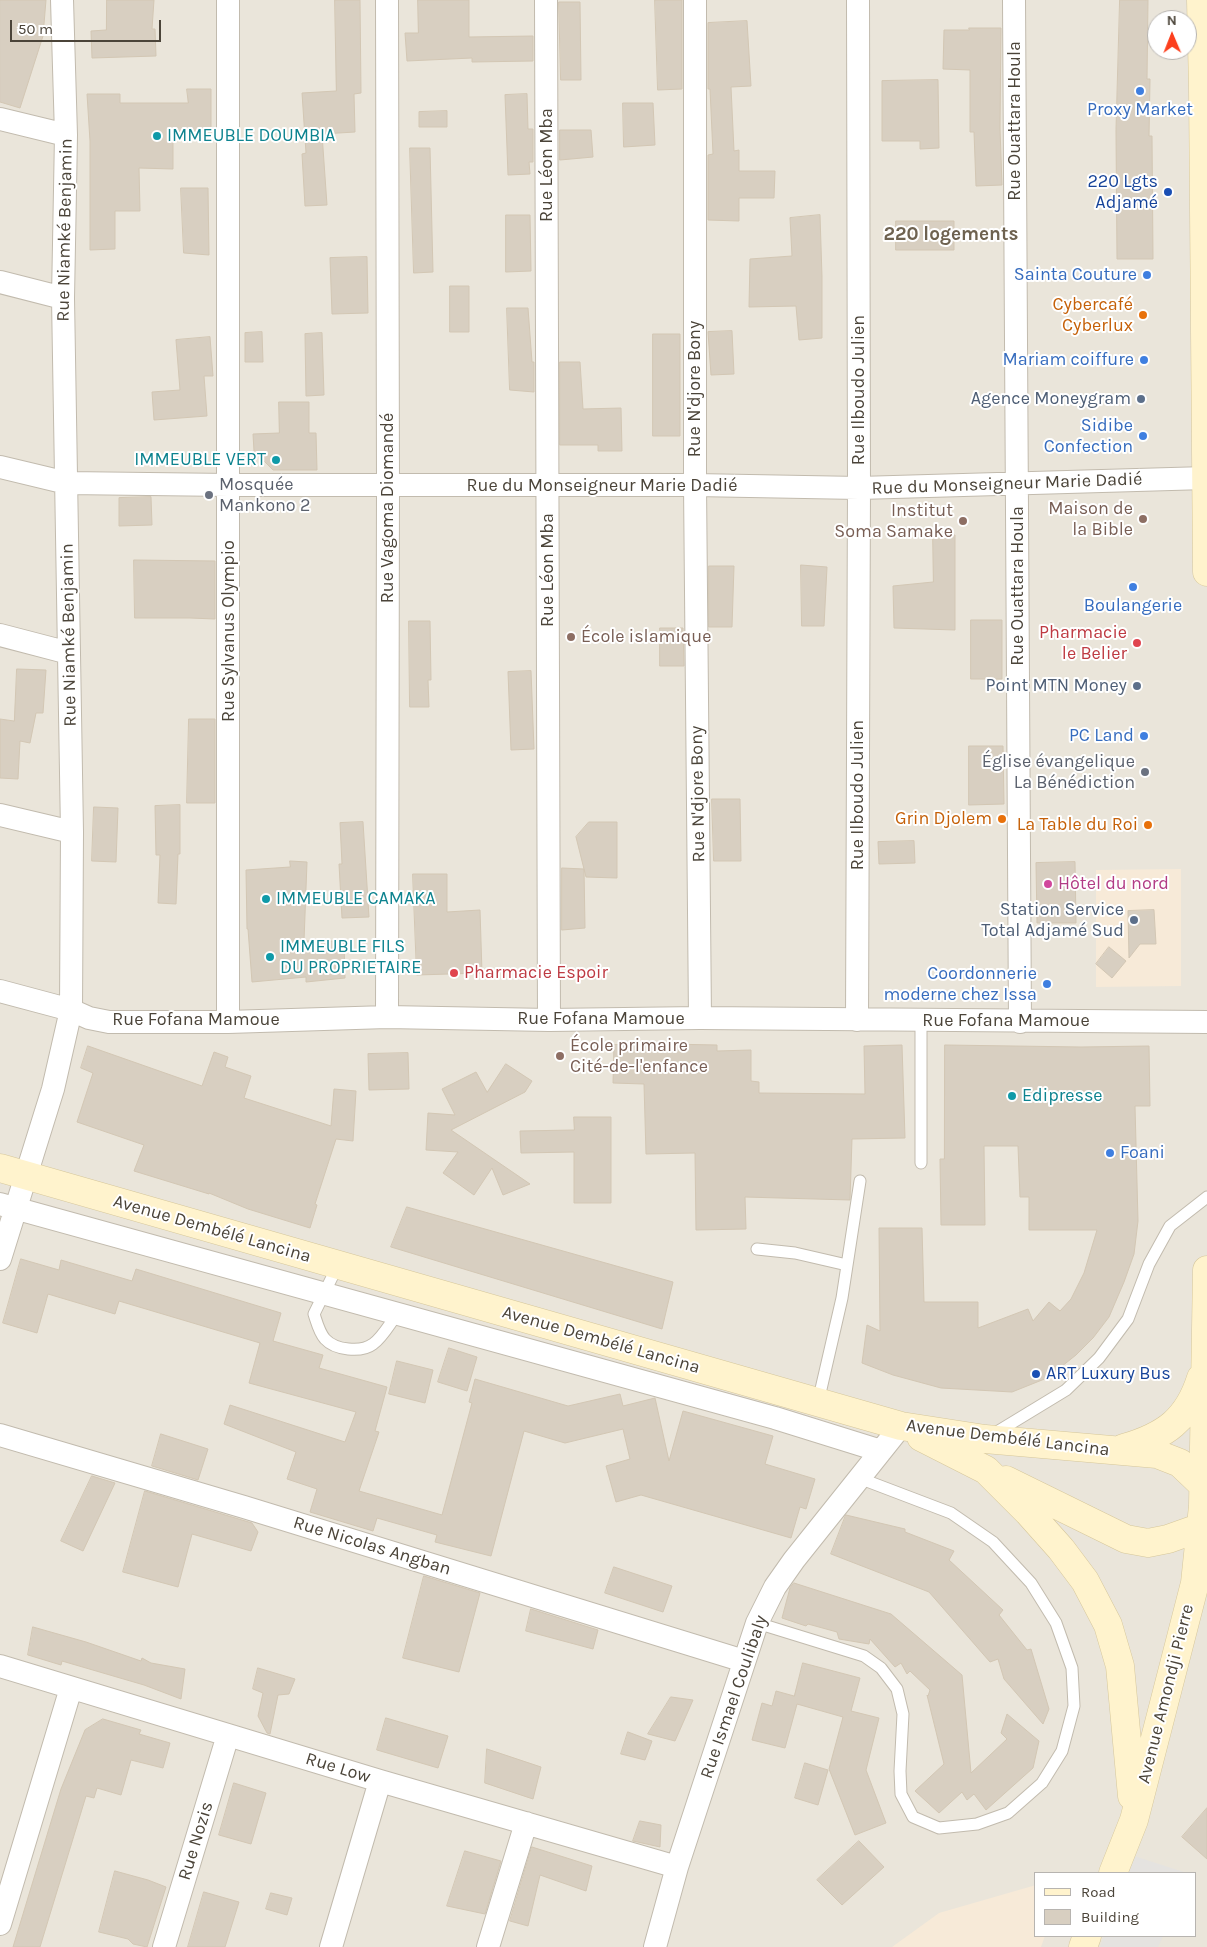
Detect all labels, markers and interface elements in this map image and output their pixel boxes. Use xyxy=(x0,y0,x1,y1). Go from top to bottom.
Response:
scale bar xyxy=(12,10,164,42)
north arrow xyxy=(1147,10,1197,60)
text: N xyxy=(1167,12,1177,29)
text: 50 m xyxy=(18,20,53,38)
street label: Rue Ouattara Houla xyxy=(1004,41,1026,201)
marker: Proxy Market xyxy=(1134,85,1146,97)
place label: Proxy Market xyxy=(1087,99,1193,121)
street label: Rue Léon Mba xyxy=(536,108,558,222)
place label: IMMEUBLE DOUMBIA xyxy=(167,125,335,147)
marker: IMMEUBLE DOUMBIA xyxy=(151,130,163,142)
street label: Rue Niamké Benjamin xyxy=(53,138,77,322)
place label: 220 Lgts Adjamé xyxy=(1087,171,1158,213)
marker: 220 Lgts Adjamé xyxy=(1162,186,1174,198)
district label: 220 logements xyxy=(884,224,1018,246)
place label: Sainta Couture xyxy=(1014,264,1137,286)
marker: Sainta Couture xyxy=(1141,269,1153,281)
place label: Cybercafé Cyberlux xyxy=(1053,294,1133,336)
marker: Cybercafé Cyberlux xyxy=(1137,309,1149,321)
street label: Rue Ilboudo Julien xyxy=(848,315,870,465)
street label: Rue N'djore Bony xyxy=(684,321,706,457)
place label: Mariam coiffure xyxy=(1002,349,1134,371)
marker: Mariam coiffure xyxy=(1138,354,1150,366)
place label: Agence Moneygram xyxy=(971,388,1131,410)
marker: Agence Moneygram xyxy=(1135,393,1147,405)
street label: Rue Vagoma Diomandé xyxy=(377,413,399,603)
place label: Sidibe Confection xyxy=(1044,415,1133,458)
marker: Sidibe Confection xyxy=(1137,430,1149,442)
place label: IMMEUBLE VERT xyxy=(134,449,266,471)
marker: IMMEUBLE VERT xyxy=(270,454,282,466)
street label: Rue du Monseigneur Marie Dadié xyxy=(871,468,1143,500)
place label: Mosquée Mankono 2 xyxy=(219,474,310,516)
street label: Rue du Monseigneur Marie Dadié xyxy=(467,475,737,497)
marker: Mosquée Mankono 2 xyxy=(203,489,215,501)
place label: Maison de la Bible xyxy=(1048,498,1133,540)
place label: Institut Soma Samake xyxy=(834,500,953,542)
street label: Rue Ouattara Houla xyxy=(1007,506,1029,666)
street label: Rue Léon Mba xyxy=(537,513,559,627)
marker: Maison de la Bible xyxy=(1137,513,1149,525)
marker: Institut Soma Samake xyxy=(957,515,969,527)
street label: Rue Sylvanus Olympio xyxy=(218,540,240,722)
street label: Rue Niamké Benjamin xyxy=(57,543,81,727)
marker: Boulangerie xyxy=(1127,581,1139,593)
place label: Boulangerie xyxy=(1084,595,1182,617)
place label: Pharmacie le Belier xyxy=(1039,622,1127,664)
place label: École islamique xyxy=(581,626,711,648)
marker: École islamique xyxy=(565,631,577,643)
marker: Pharmacie le Belier xyxy=(1131,637,1143,649)
place label: Point MTN Money xyxy=(986,675,1127,697)
marker: Point MTN Money xyxy=(1131,680,1143,692)
street label: Rue Ilboudo Julien xyxy=(847,720,869,870)
place label: PC Land xyxy=(1069,725,1134,747)
street label: Rue N'djore Bony xyxy=(686,726,710,862)
marker: PC Land xyxy=(1138,730,1150,742)
place label: Église évangelique La Bénédiction xyxy=(982,751,1135,794)
marker: Église évangelique La Bénédiction xyxy=(1139,766,1151,778)
place label: Grin Djolem xyxy=(895,808,992,830)
marker: Grin Djolem xyxy=(996,813,1008,825)
place label: La Table du Roi xyxy=(1017,814,1138,836)
marker: La Table du Roi xyxy=(1142,819,1154,831)
place label: Hôtel du nord xyxy=(1058,873,1169,895)
marker: Hôtel du nord xyxy=(1042,878,1054,890)
place label: IMMEUBLE CAMAKA xyxy=(276,888,436,910)
marker: IMMEUBLE CAMAKA xyxy=(260,893,272,905)
place label: Station Service Total Adjamé Sud xyxy=(981,899,1124,942)
marker: Station Service Total Adjamé Sud xyxy=(1128,914,1140,926)
place label: IMMEUBLE FILS DU PROPRIETAIRE xyxy=(280,936,421,979)
marker: IMMEUBLE FILS DU PROPRIETAIRE xyxy=(264,951,276,963)
place label: Pharmacie Espoir xyxy=(464,962,608,984)
place label: Coordonnerie moderne chez Issa xyxy=(883,963,1037,1006)
marker: Pharmacie Espoir xyxy=(448,967,460,979)
marker: Coordonnerie moderne chez Issa xyxy=(1041,978,1053,990)
street label: Rue Fofana Mamoue xyxy=(517,1008,685,1030)
street label: Rue Fofana Mamoue xyxy=(112,1009,280,1031)
street label: Rue Fofana Mamoue xyxy=(922,1010,1090,1032)
place label: École primaire Cité-de-l'enfance xyxy=(570,1035,708,1078)
marker: École primaire Cité-de-l'enfance xyxy=(554,1050,566,1062)
place label: Edipresse xyxy=(1022,1085,1103,1107)
marker: Edipresse xyxy=(1006,1090,1018,1102)
place label: Foani xyxy=(1120,1142,1165,1164)
marker: Foani xyxy=(1104,1147,1116,1159)
street label: Avenue Dembélé Lancina xyxy=(111,1190,313,1268)
street label: Avenue Dembélé Lancina xyxy=(500,1301,702,1379)
place label: ART Luxury Bus xyxy=(1046,1363,1171,1385)
marker: ART Luxury Bus xyxy=(1030,1368,1042,1380)
street label: Avenue Dembélé Lancina xyxy=(905,1415,1111,1461)
street label: Rue Nicolas Angban xyxy=(291,1512,453,1580)
street label: Avenue Amondji Pierre xyxy=(1133,1602,1199,1786)
street label: Rue Ismael Coulibaly xyxy=(696,1612,772,1782)
street label: Rue Low xyxy=(303,1748,373,1788)
street label: Rue Nozis xyxy=(174,1799,218,1883)
legend xyxy=(1034,1872,1197,1937)
text: Road xyxy=(1081,1883,1116,1901)
text: Building xyxy=(1081,1908,1139,1926)

